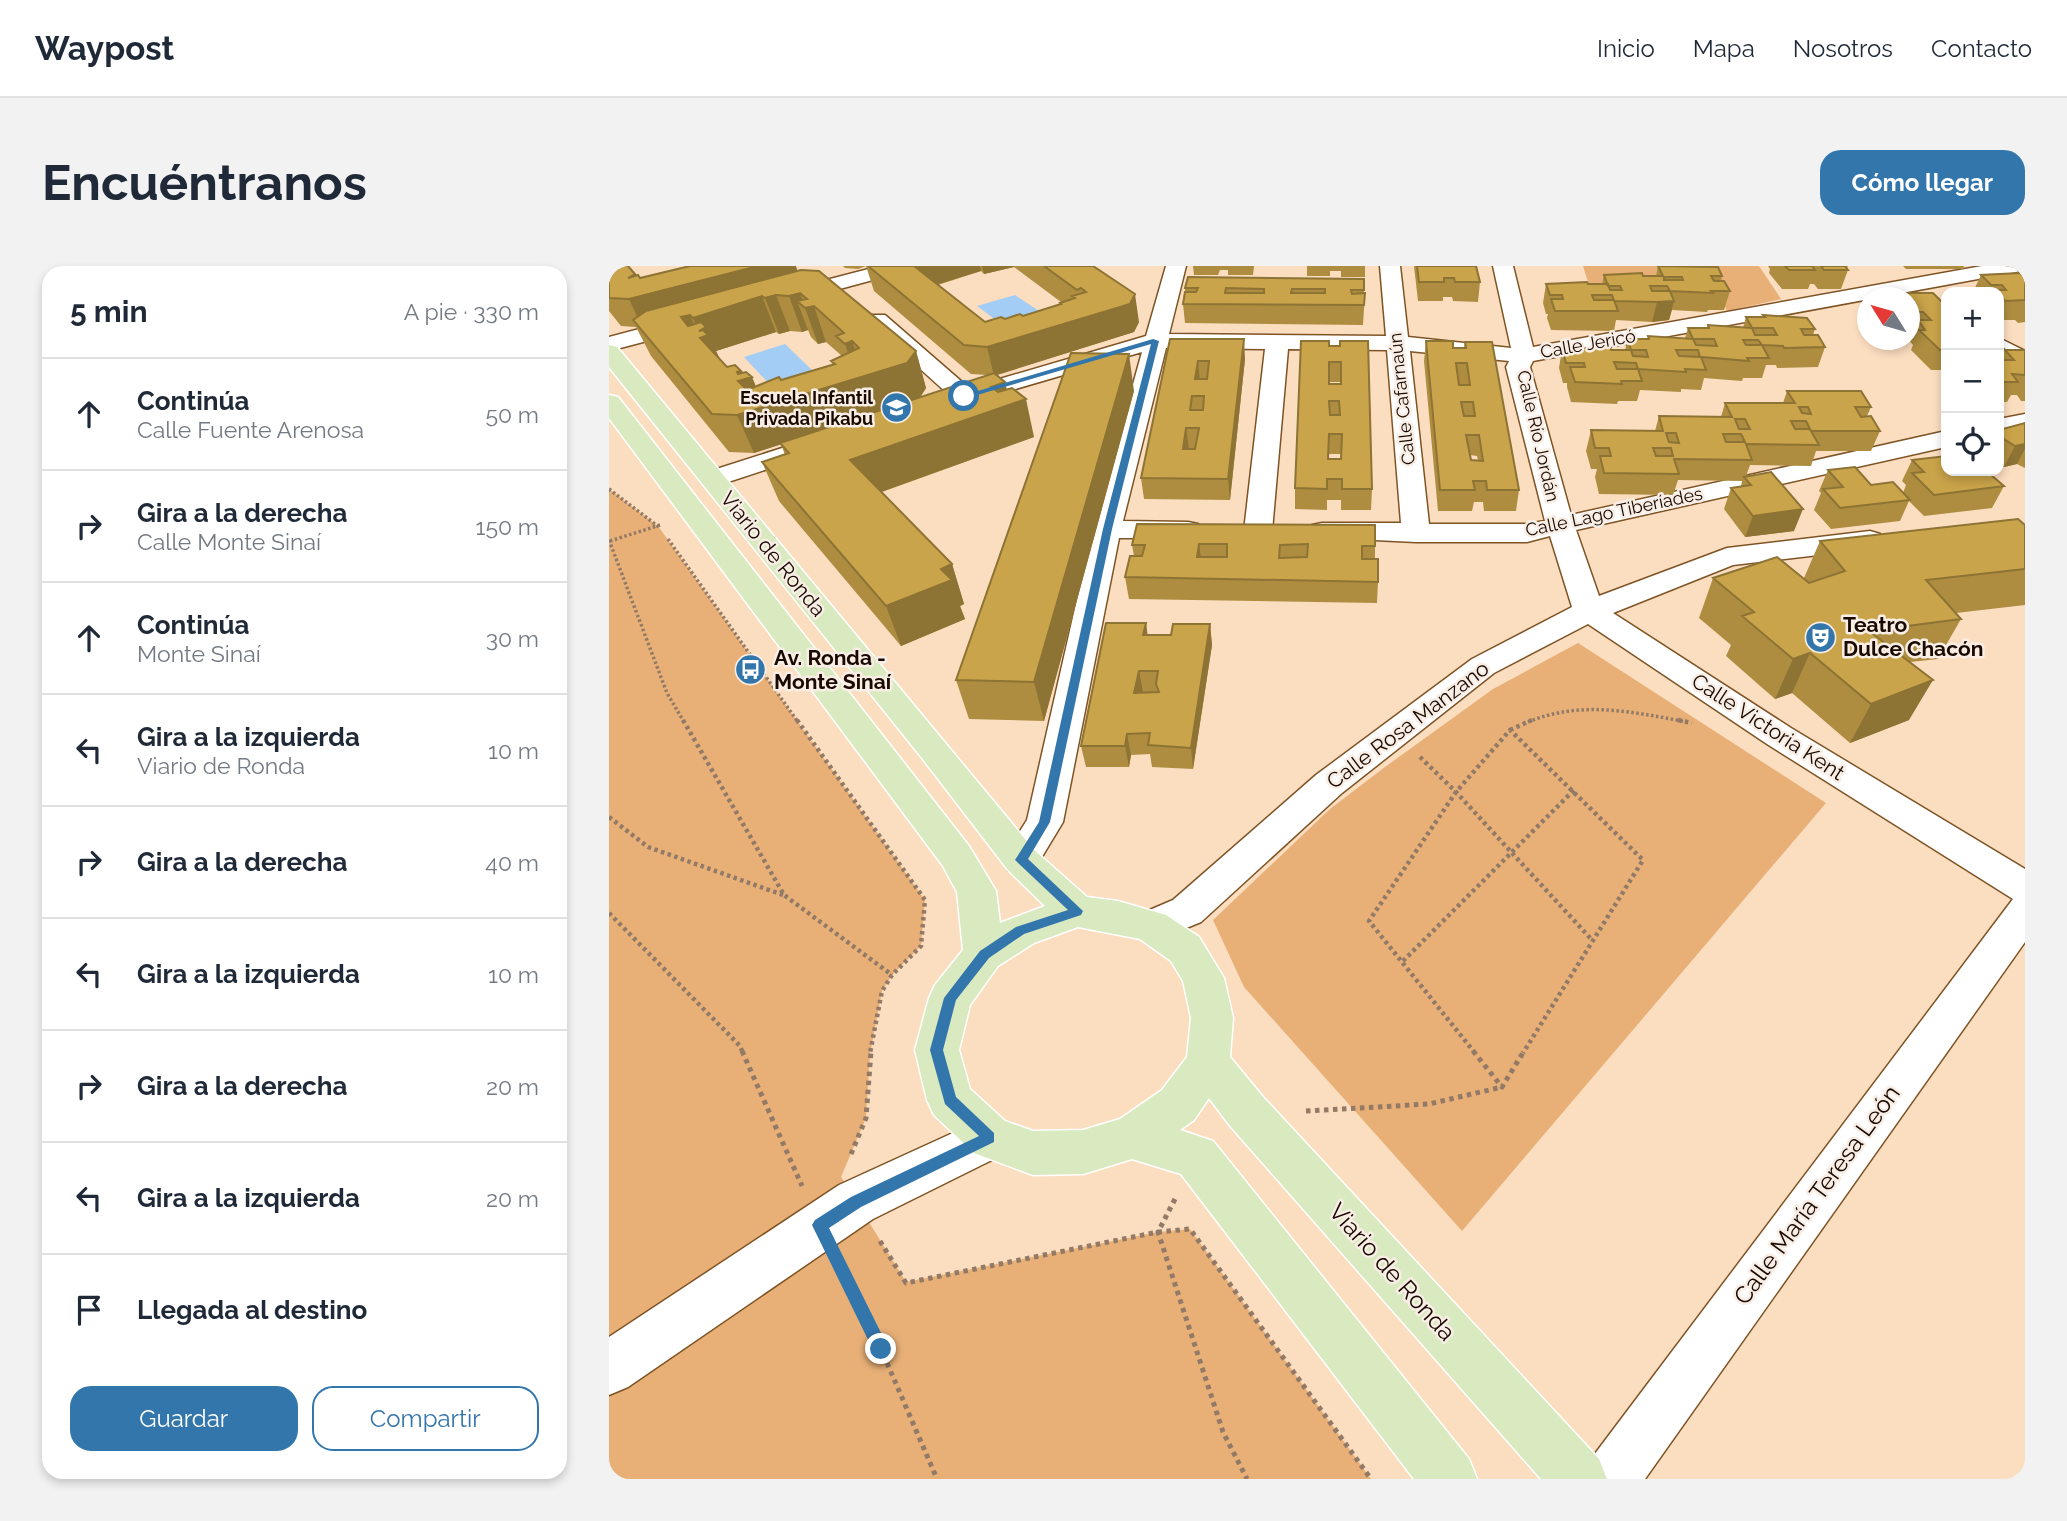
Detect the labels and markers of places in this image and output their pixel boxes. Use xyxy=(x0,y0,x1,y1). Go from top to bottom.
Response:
place label: Escuela Infantil Privada Pikabu xyxy=(740,387,873,429)
school or university icon: Escuela Infantil Privada Pikabu xyxy=(879,391,913,425)
place label: Teatro Dulce Chacón xyxy=(1843,612,1983,661)
theatre icon: Teatro Dulce Chacón xyxy=(1803,620,1837,654)
place label: Av. Ronda - Monte Sinaí xyxy=(774,645,892,694)
bus stop icon: Av. Ronda - Monte Sinaí xyxy=(734,653,768,687)

